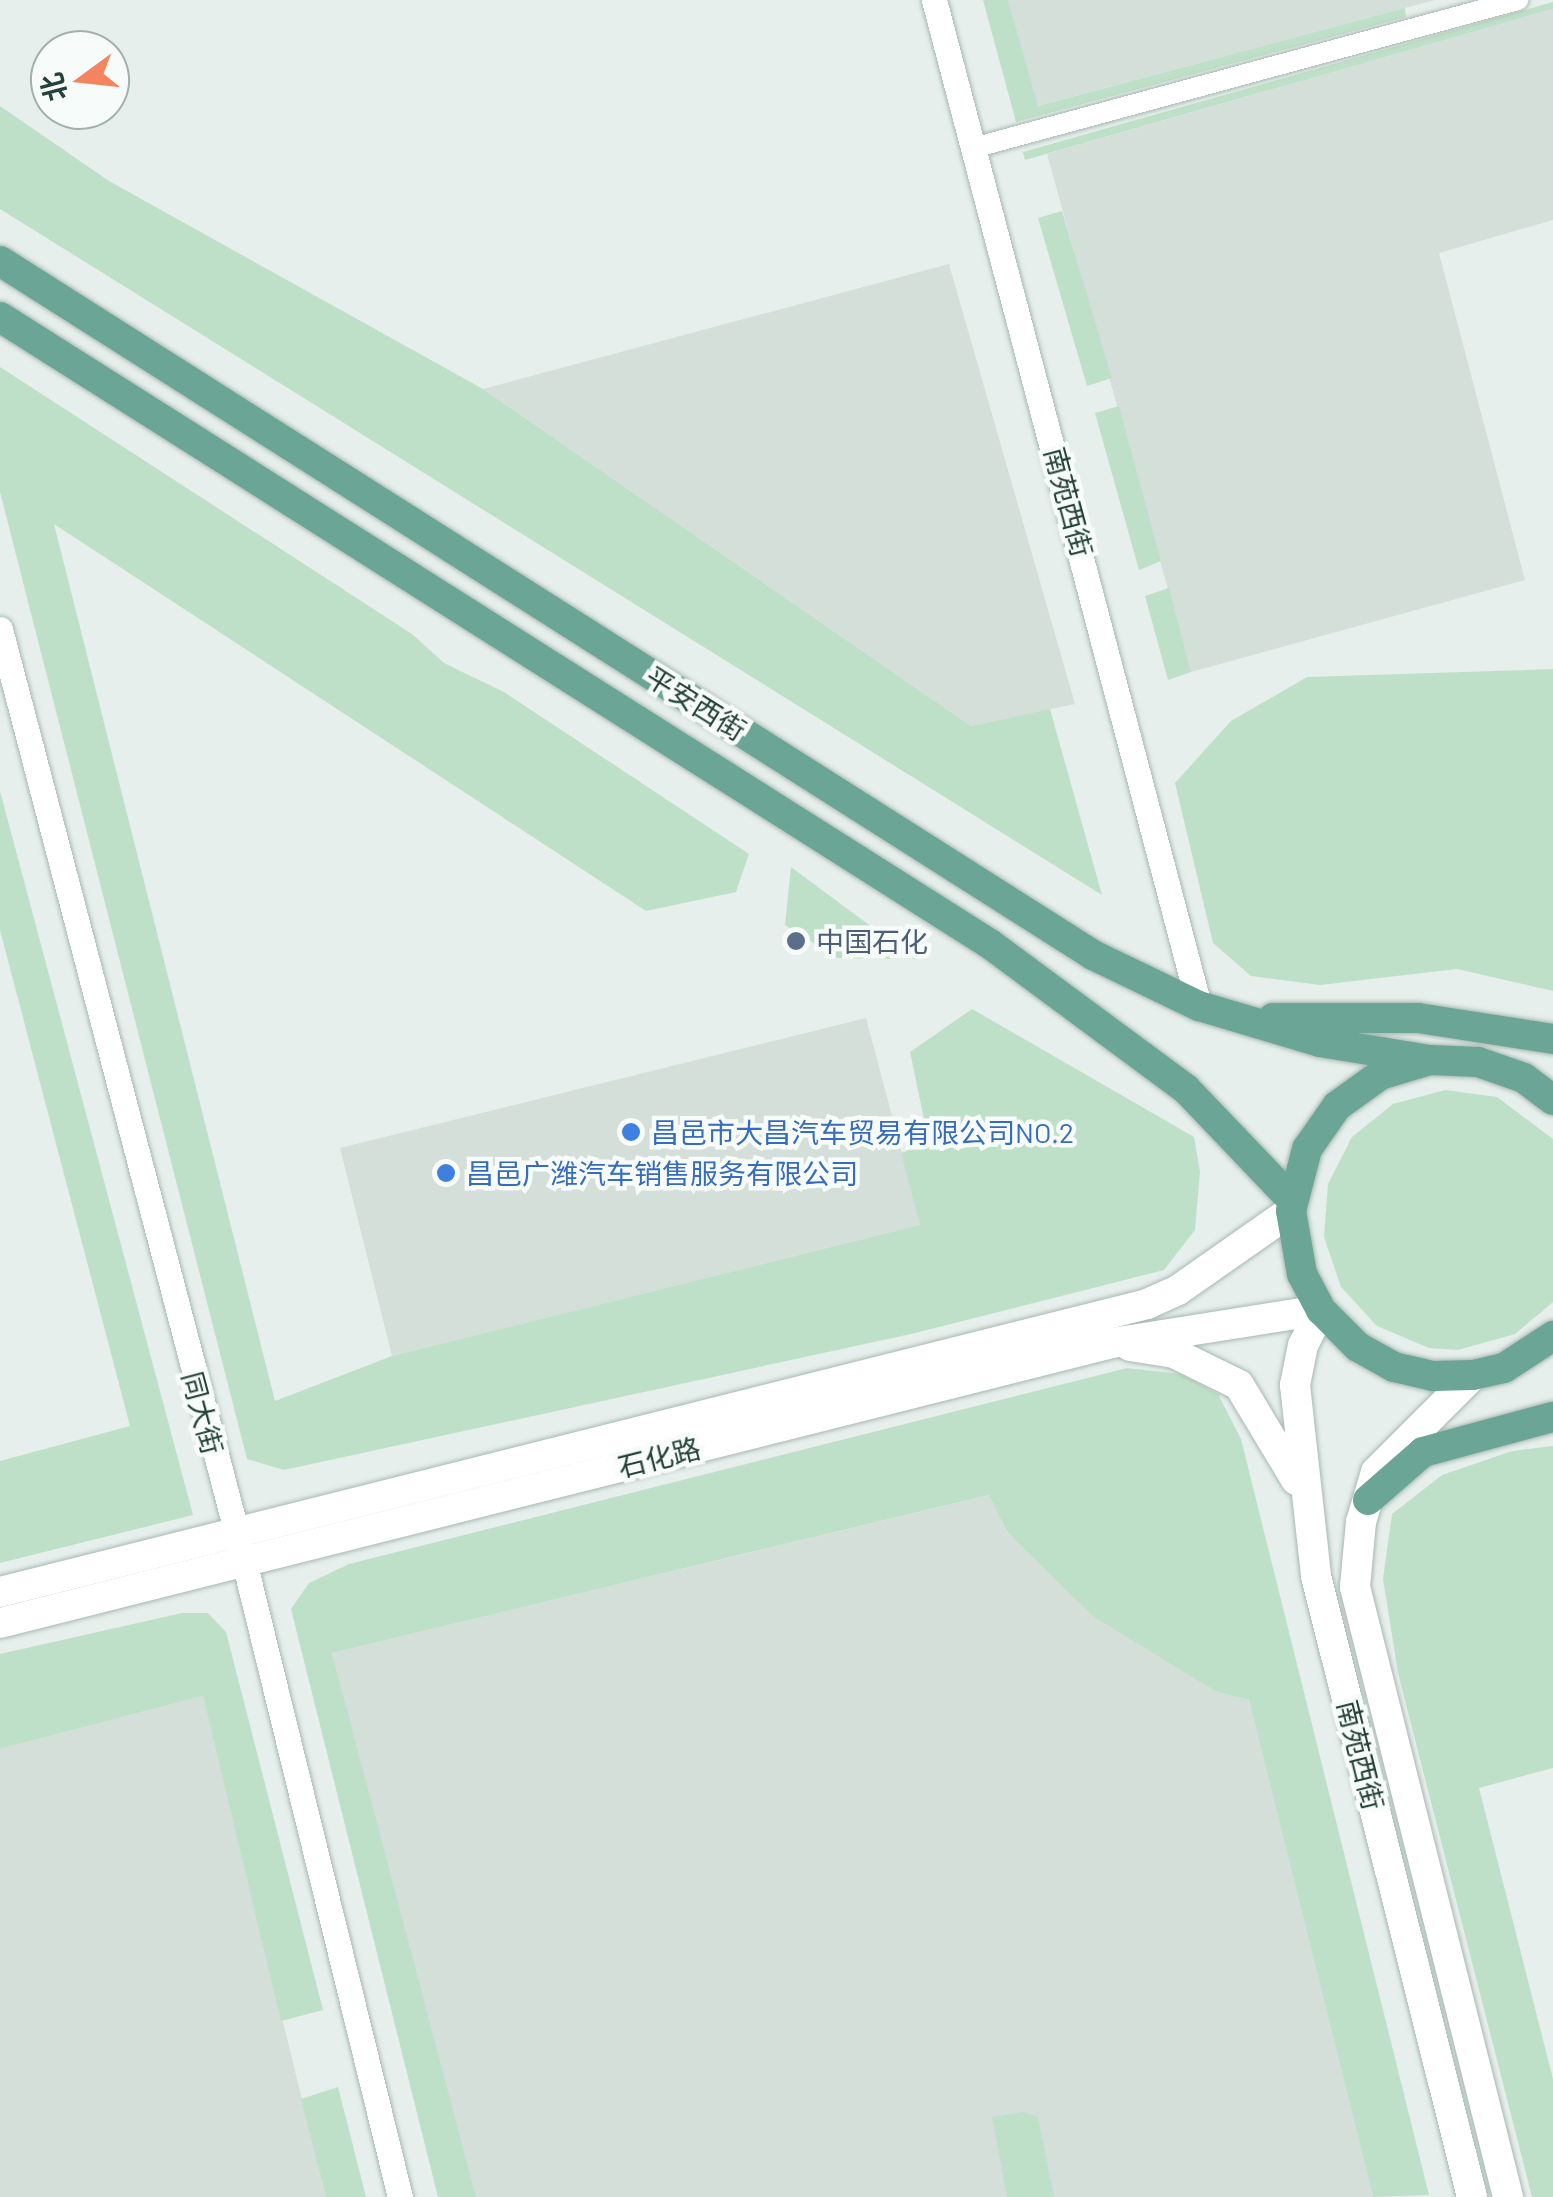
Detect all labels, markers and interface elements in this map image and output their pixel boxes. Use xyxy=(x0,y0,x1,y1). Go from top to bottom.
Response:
north arrow xyxy=(30,30,130,130)
text: 北 xyxy=(33,69,73,105)
street label: 南苑西街 xyxy=(1038,444,1100,560)
street label: 平安西街 xyxy=(640,659,752,747)
place label: 中国石化 xyxy=(816,924,928,958)
marker: 中国石化 xyxy=(785,930,807,952)
place label: 昌邑市大昌汽车贸易有限公司NO.2 xyxy=(651,1115,1074,1149)
marker: 昌邑市大昌汽车贸易有限公司NO.2 xyxy=(620,1121,642,1143)
place label: 昌邑广潍汽车销售服务有限公司 xyxy=(466,1156,858,1190)
marker: 昌邑广潍汽车销售服务有限公司 xyxy=(435,1162,457,1184)
street label: 同大街 xyxy=(176,1368,230,1458)
street label: 石化路 xyxy=(614,1431,704,1483)
street label: 南苑西街 xyxy=(1331,1697,1391,1813)

